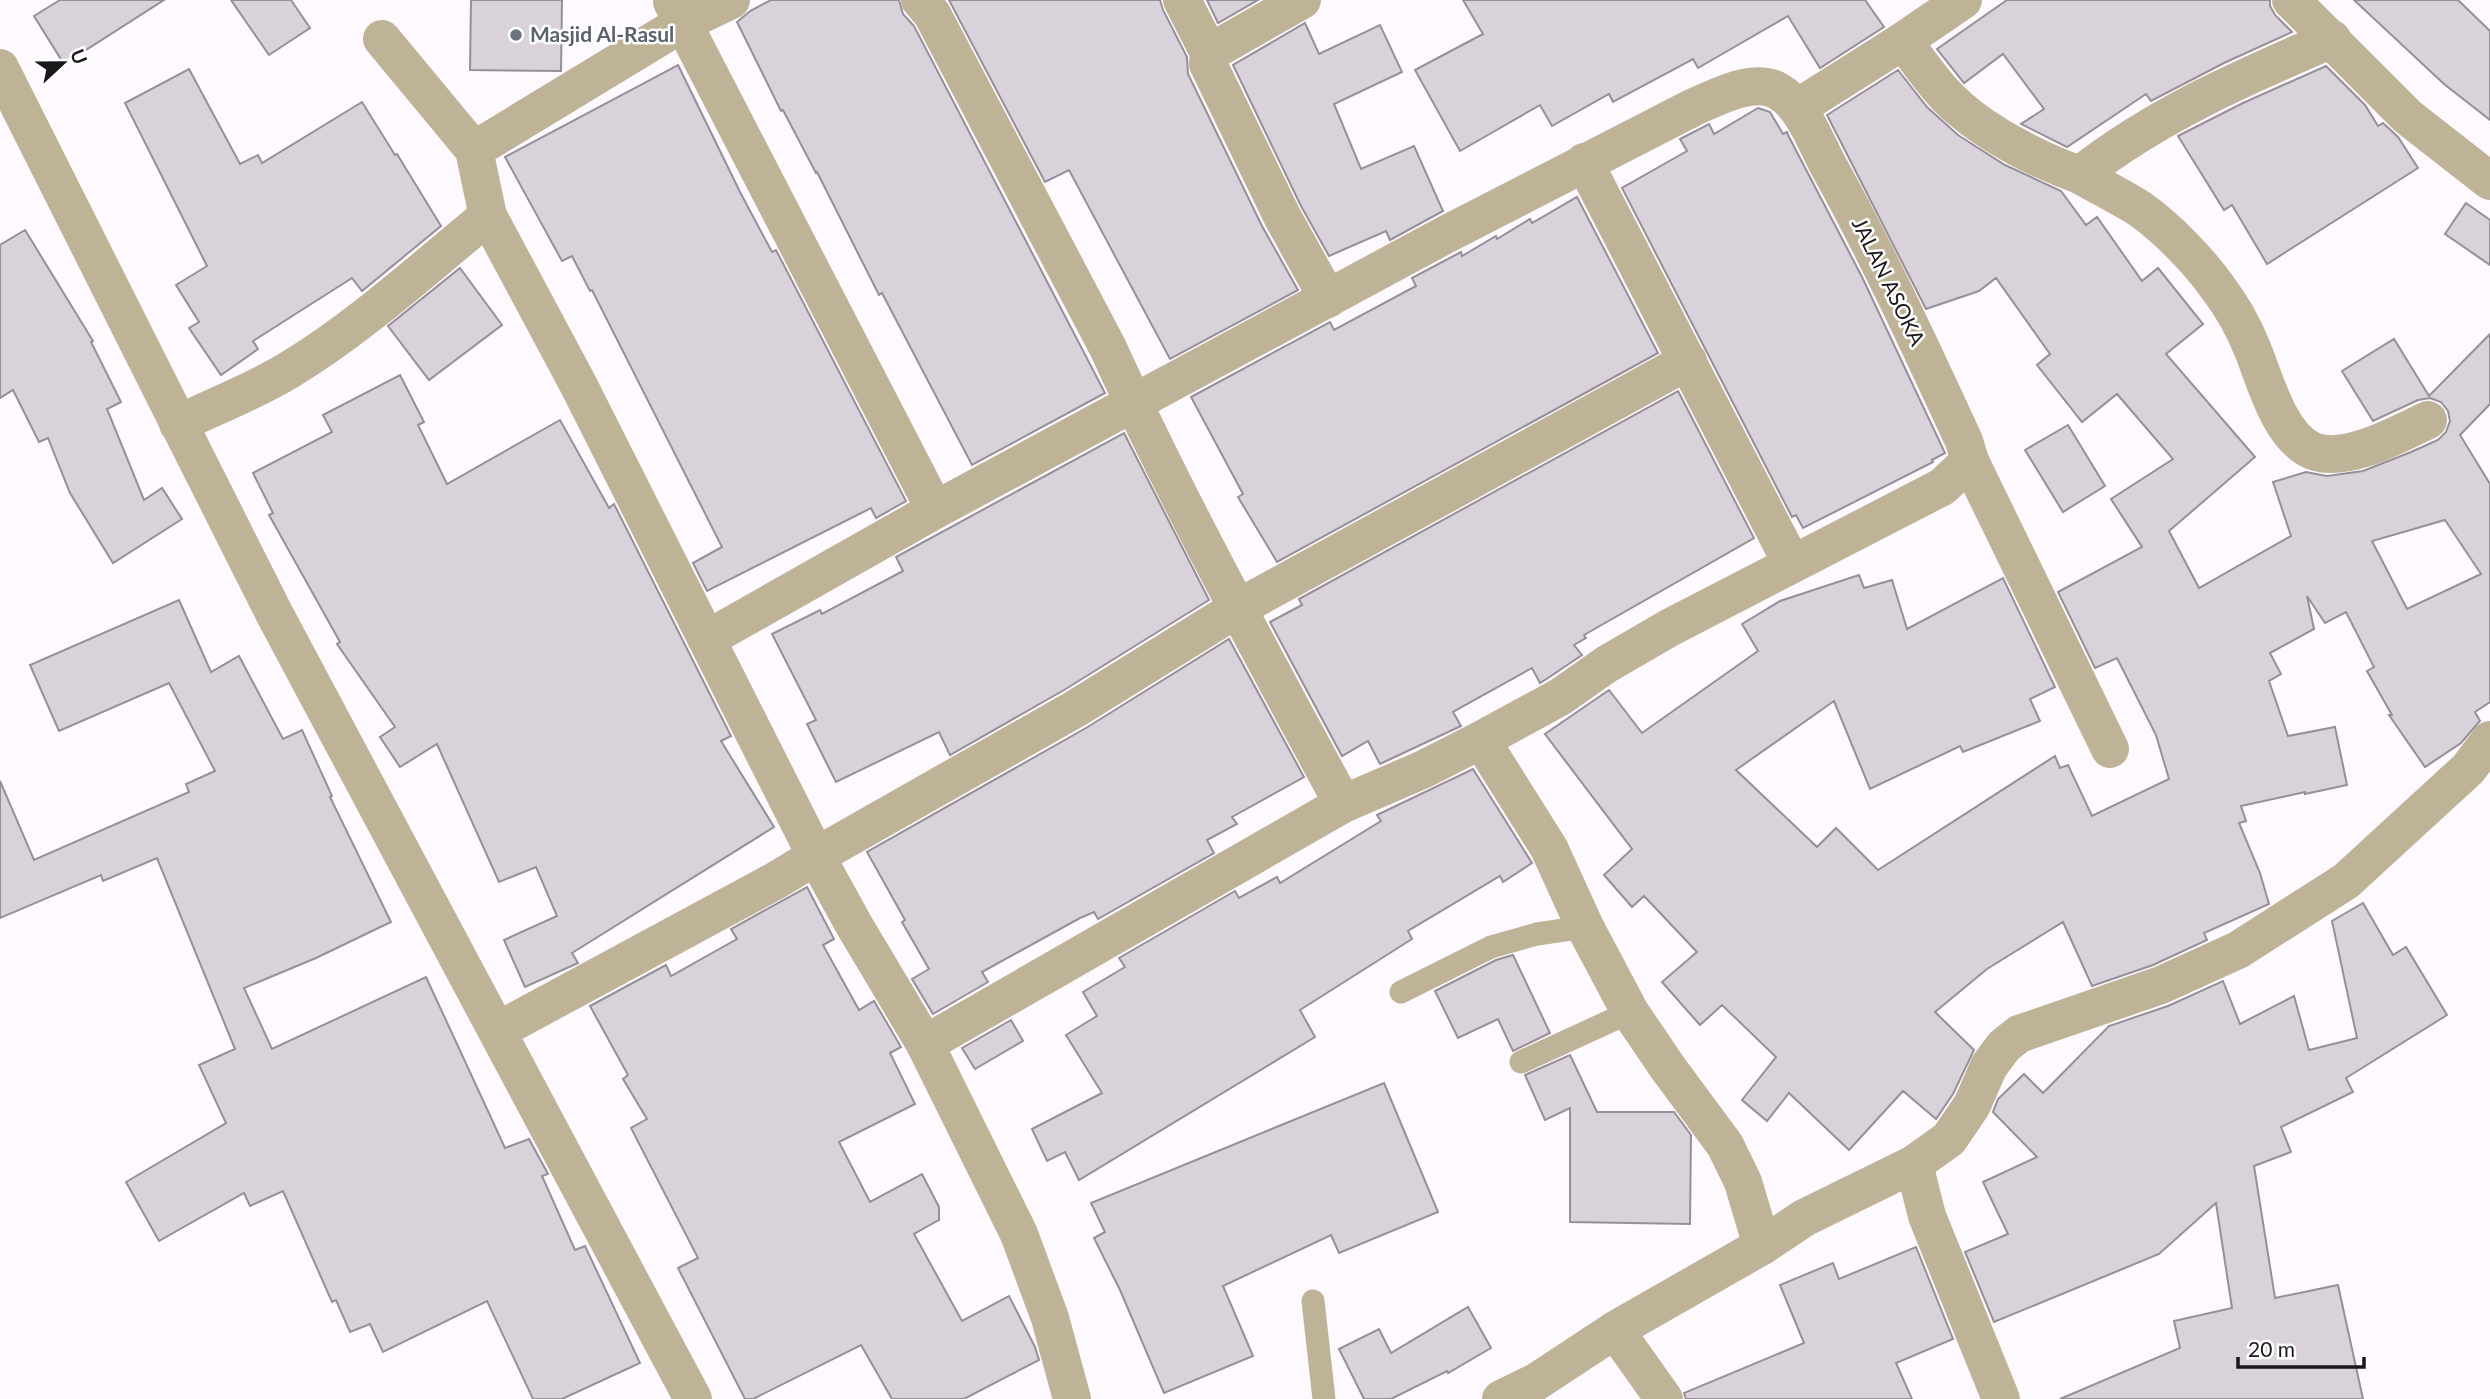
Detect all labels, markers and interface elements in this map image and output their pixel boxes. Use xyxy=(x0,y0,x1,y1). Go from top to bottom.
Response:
place label: Masjid Al-Rasul xyxy=(530,21,674,46)
marker: Masjid Al-Rasul xyxy=(508,27,524,43)
north arrow xyxy=(28,28,98,98)
text: U xyxy=(66,46,93,67)
street label: JALAN ASOKA xyxy=(1848,213,1931,350)
scale bar xyxy=(2238,1326,2364,1370)
text: 20 m xyxy=(2248,1336,2295,1361)

